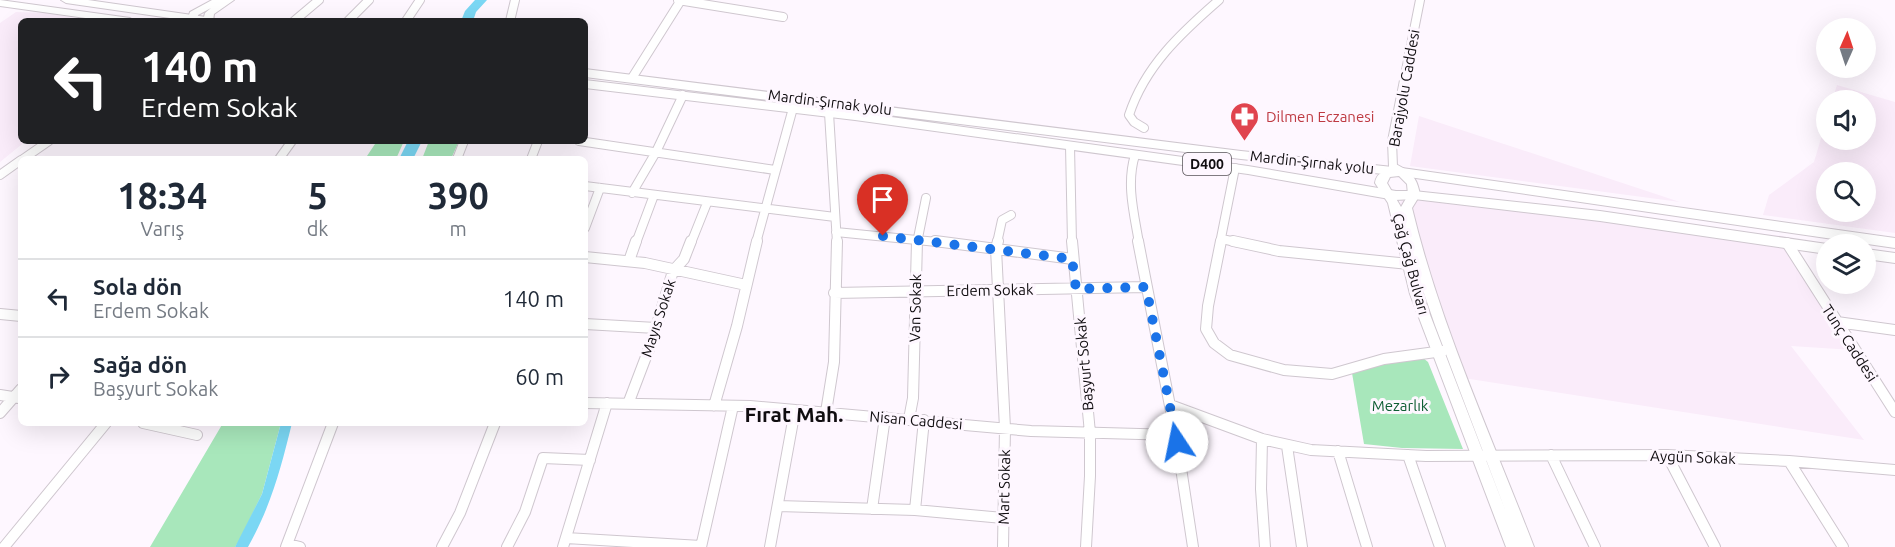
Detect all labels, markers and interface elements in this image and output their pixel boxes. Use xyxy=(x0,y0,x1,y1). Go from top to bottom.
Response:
north arrow xyxy=(1816,18,1876,78)
map controls xyxy=(1816,18,1876,294)
street label: Barajyolu Caddesi xyxy=(1385,28,1423,148)
icon: left xyxy=(42,42,120,120)
text: 140 m xyxy=(141,43,258,90)
street label: Mardin-Şırnak yolu xyxy=(767,86,893,118)
button: sound xyxy=(1816,90,1876,150)
text: Erdem Sokak xyxy=(141,92,298,122)
pharmacy icon: Dilmen Eczanesi xyxy=(1229,100,1261,142)
place label: Dilmen Eczanesi xyxy=(1266,108,1374,125)
street label: Mardin-Şırnak yolu xyxy=(1249,147,1375,177)
road number: D400 xyxy=(1183,153,1231,175)
button: search xyxy=(1816,162,1876,222)
pin xyxy=(857,174,908,236)
text: 18:34 xyxy=(117,175,207,216)
text: 5 xyxy=(307,175,328,216)
text: 390 xyxy=(428,175,489,216)
icon: arrive xyxy=(866,183,899,216)
street label: Çağ Çağ Bulvarı xyxy=(1389,211,1433,317)
text: Varış xyxy=(140,217,184,240)
text: dk xyxy=(307,217,328,240)
text: m xyxy=(450,217,467,240)
button: layers xyxy=(1816,234,1876,294)
street label: Van Sokak xyxy=(906,273,924,342)
text: Sola dön xyxy=(93,274,182,299)
street label: Mayıs Sokak xyxy=(637,276,679,359)
street label: Erdem Sokak xyxy=(946,281,1034,299)
icon: left xyxy=(42,282,75,315)
text: 140 m xyxy=(503,286,564,311)
text: Erdem Sokak xyxy=(93,299,209,322)
street label: Tunç Caddesi xyxy=(1819,301,1881,385)
street label: Başyurt Sokak xyxy=(1071,316,1097,412)
text: Sağa dön xyxy=(93,352,187,377)
icon: right xyxy=(42,360,75,393)
text: 60 m xyxy=(515,364,564,389)
text: Başyurt Sokak xyxy=(93,377,218,400)
park label: Mezarlık xyxy=(1372,397,1429,414)
district label: Fırat Mah. xyxy=(744,402,844,426)
street label: Nisan Caddesi xyxy=(869,407,963,433)
position arrow xyxy=(1145,410,1209,474)
street label: Aygün Sokak xyxy=(1650,447,1736,467)
street label: Mart Sokak xyxy=(995,449,1013,525)

